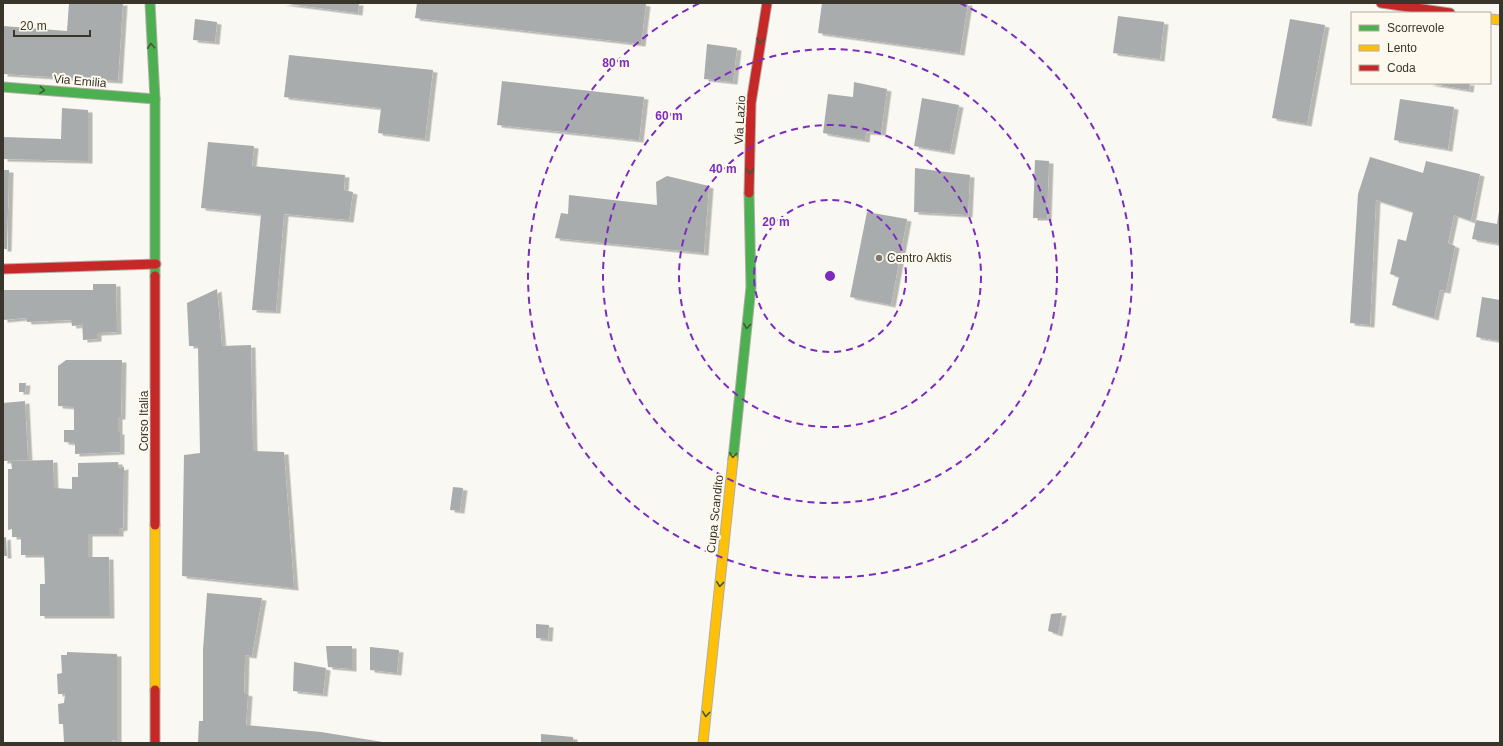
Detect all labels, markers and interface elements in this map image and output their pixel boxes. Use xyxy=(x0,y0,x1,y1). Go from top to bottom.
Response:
scale bar xyxy=(14,12,90,38)
legend xyxy=(1351,12,1491,84)
text: 20 m xyxy=(20,19,47,33)
text: Scorrevole xyxy=(1387,21,1445,35)
one-way arrow xyxy=(756,38,765,45)
text: Lento xyxy=(1387,41,1417,55)
one-way arrow xyxy=(147,43,156,49)
text: 80 m xyxy=(602,56,630,70)
text: Coda xyxy=(1387,61,1416,75)
street label: Via Emilia xyxy=(53,72,107,90)
one-way arrow xyxy=(39,85,45,94)
street label: Via Lazio xyxy=(732,95,748,145)
text: 60 m xyxy=(655,109,683,123)
text: 40 m xyxy=(709,162,737,176)
one-way arrow xyxy=(745,168,754,174)
text: 20 m xyxy=(762,215,790,229)
place label: Centro Aktis xyxy=(887,251,952,265)
marker: Centro Aktis xyxy=(874,253,884,263)
centre of rings xyxy=(823,269,837,283)
one-way arrow xyxy=(742,323,751,329)
street label: Corso Italia xyxy=(137,390,151,451)
one-way arrow xyxy=(729,452,738,458)
street label: Cupa Scandito xyxy=(704,474,726,554)
one-way arrow xyxy=(715,581,724,587)
one-way arrow xyxy=(702,710,711,717)

